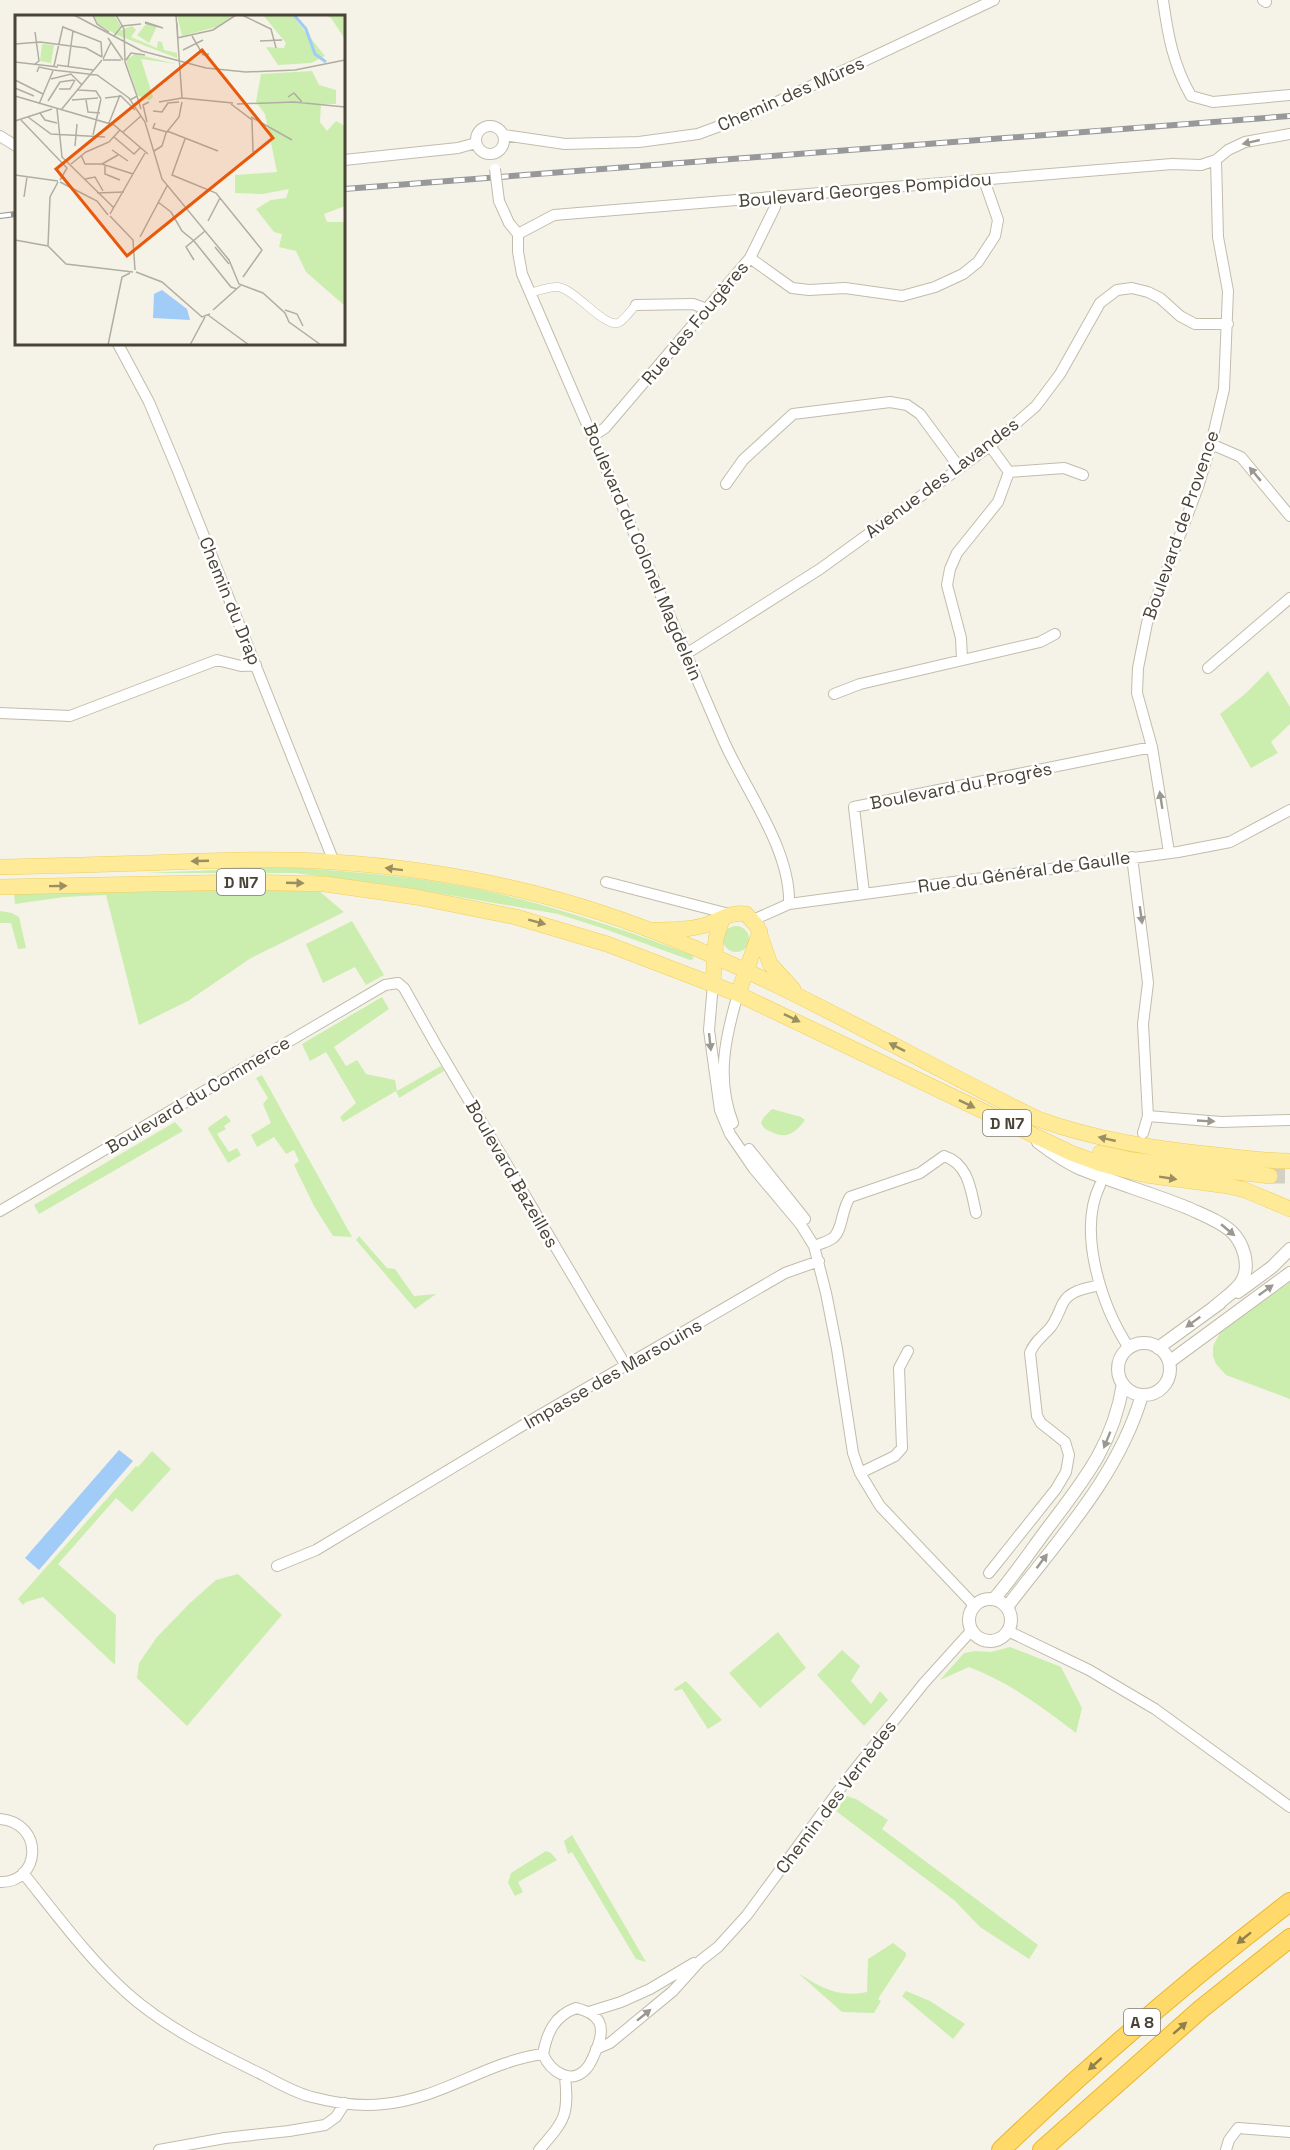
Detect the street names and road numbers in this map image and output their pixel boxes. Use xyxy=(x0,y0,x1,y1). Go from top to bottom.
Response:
street label: Chemin des Mûres xyxy=(714,51,868,136)
street label: Boulevard Georges Pompidou xyxy=(737,167,993,212)
street label: Rue des Fougères xyxy=(636,256,753,389)
street label: Avenue des Lavandes xyxy=(860,412,1023,543)
street label: Boulevard du Colonel Magdelein xyxy=(579,420,708,684)
street label: Boulevard de Provence xyxy=(1137,427,1224,622)
street label: Chemin du Drap xyxy=(194,533,267,668)
street label: Boulevard du Progrès xyxy=(868,757,1054,814)
street label: Rue du Général de Gaulle xyxy=(916,845,1132,898)
road number: D N7 xyxy=(217,869,265,895)
street label: Boulevard du Commerce xyxy=(102,1030,294,1159)
street label: Boulevard Bazeilles xyxy=(461,1096,564,1252)
road number: D N7 xyxy=(983,1110,1031,1136)
street label: Impasse des Marsouins xyxy=(520,1313,706,1434)
street label: Chemin des Vernèdes xyxy=(770,1715,901,1878)
road number: A 8 xyxy=(1124,2009,1160,2035)

